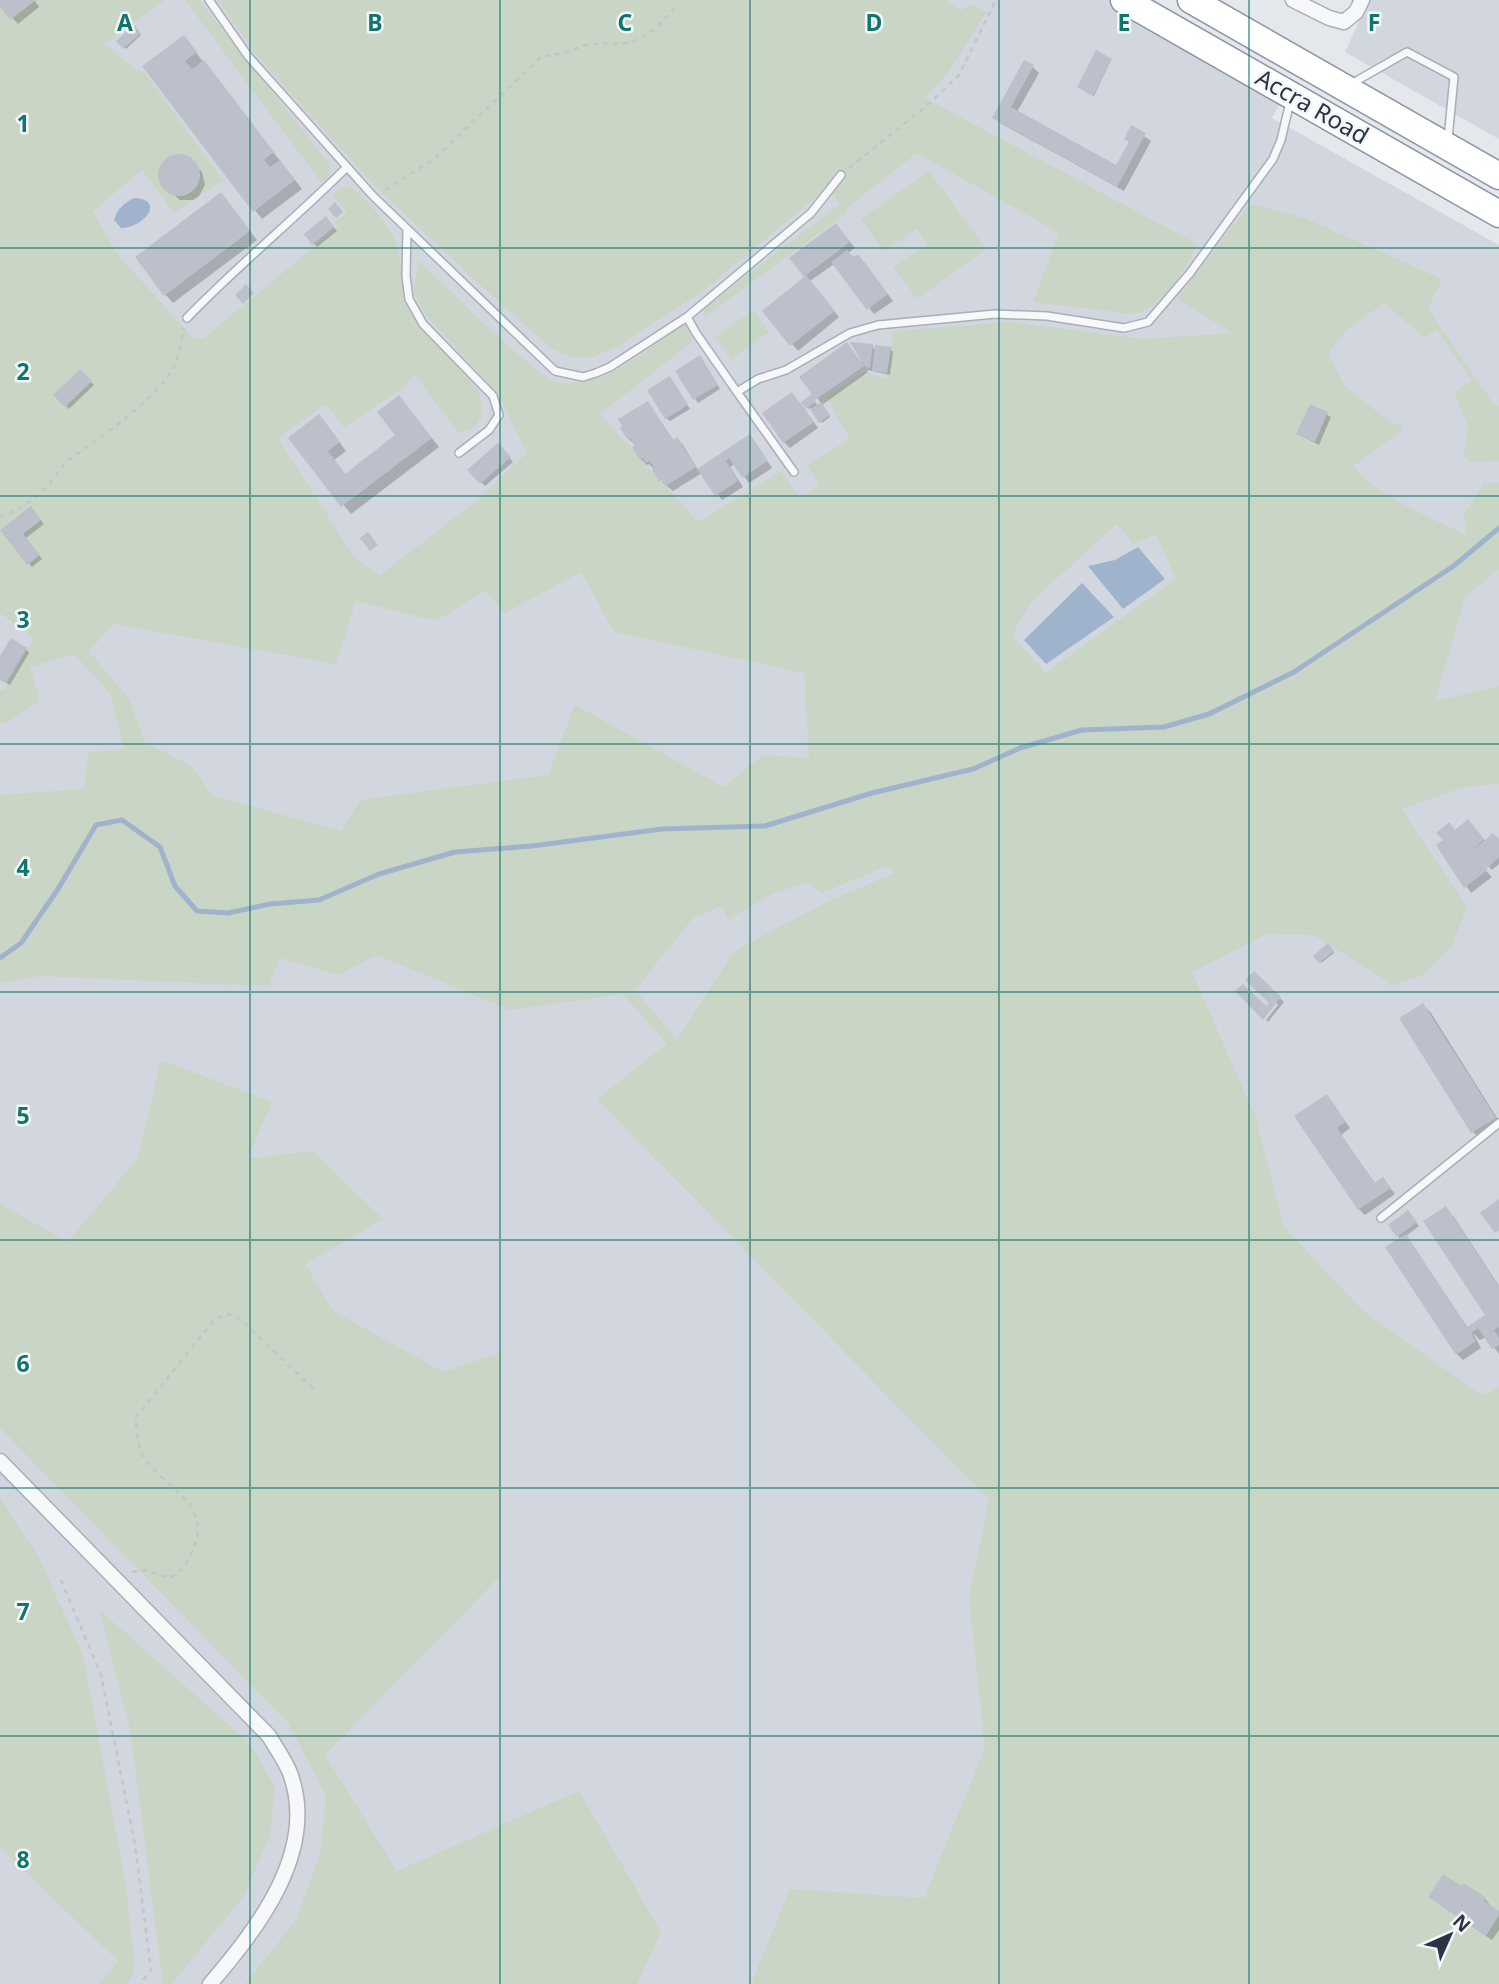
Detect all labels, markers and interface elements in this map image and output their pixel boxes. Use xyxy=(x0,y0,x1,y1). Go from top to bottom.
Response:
text: A xyxy=(117,6,133,38)
text: B xyxy=(367,6,383,38)
text: C xyxy=(618,6,633,38)
text: D xyxy=(866,6,882,38)
text: E xyxy=(1118,6,1130,38)
text: F xyxy=(1368,6,1380,38)
street label: Accra Road xyxy=(1250,60,1375,151)
text: 1 xyxy=(16,107,30,139)
text: 2 xyxy=(16,355,30,387)
text: 3 xyxy=(16,603,30,635)
text: 4 xyxy=(16,851,30,883)
text: 5 xyxy=(16,1099,30,1131)
text: 6 xyxy=(16,1347,30,1379)
text: 7 xyxy=(16,1595,30,1627)
text: 8 xyxy=(16,1843,30,1875)
north arrow xyxy=(1415,1900,1485,1970)
text: N xyxy=(1447,1908,1477,1938)

